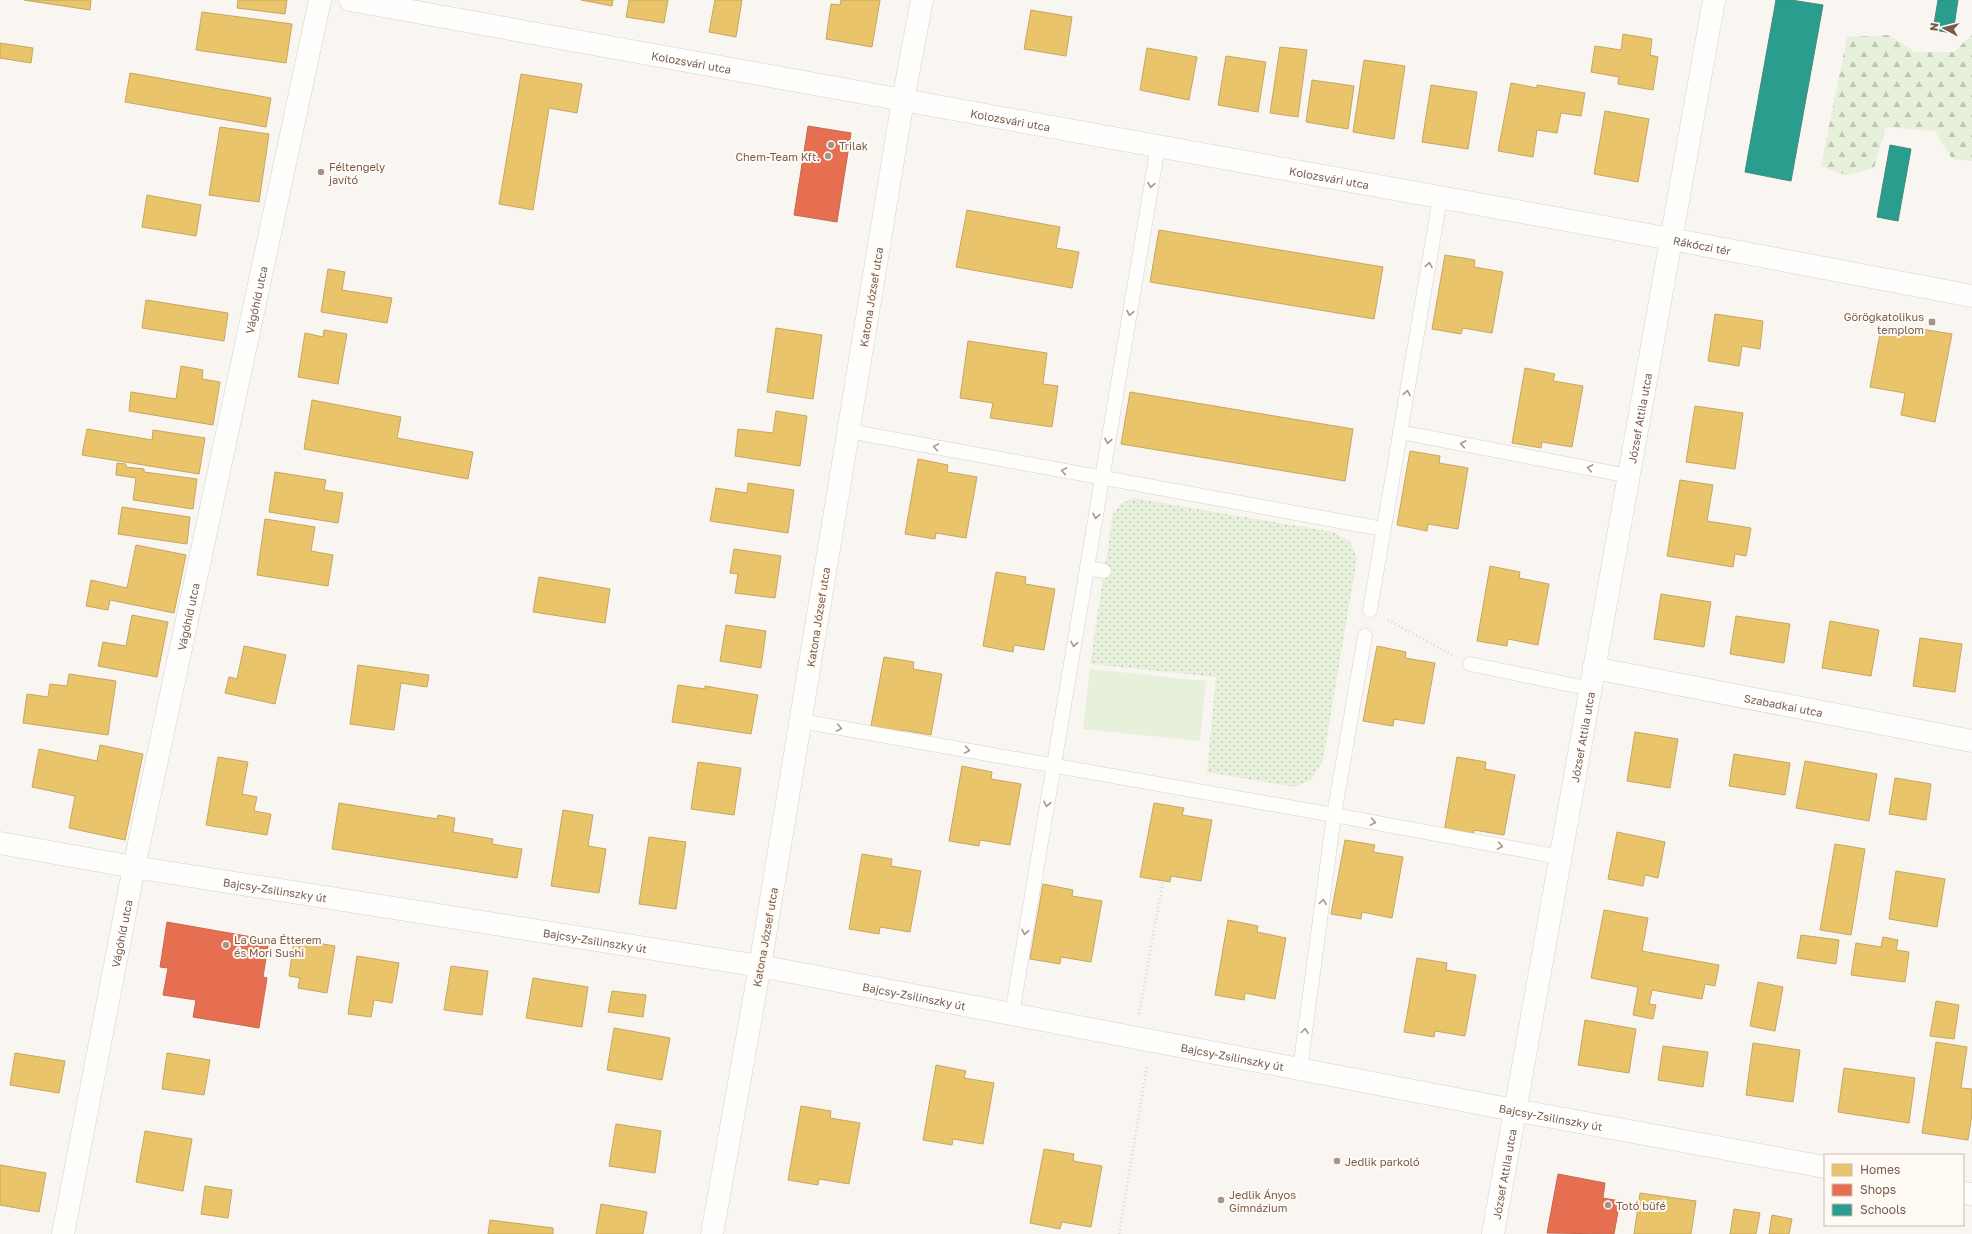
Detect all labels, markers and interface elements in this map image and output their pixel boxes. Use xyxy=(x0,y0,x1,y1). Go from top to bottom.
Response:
north arrow xyxy=(1924,8,1964,48)
text: N xyxy=(1927,22,1941,32)
street label: Kolozsvári utca xyxy=(651,48,732,75)
street label: Kolozsvári utca xyxy=(970,106,1051,133)
place label: Trilak xyxy=(839,139,868,152)
marker: Trilak xyxy=(826,140,836,150)
place label: Chem-Team Kft. xyxy=(736,150,820,163)
marker: Chem-Team Kft. xyxy=(823,151,833,161)
place label: Féltengely javító xyxy=(328,160,385,186)
street label: Kolozsvári utca xyxy=(1288,164,1370,191)
marker: Féltengely javító xyxy=(316,167,326,177)
one-way arrow xyxy=(1148,182,1156,188)
street label: Rákóczi tér xyxy=(1672,233,1733,257)
street label: Katona József utca xyxy=(857,246,885,348)
one-way arrow xyxy=(1424,262,1432,268)
street label: Vágóhíd utca xyxy=(242,265,269,335)
one-way arrow xyxy=(1126,310,1135,316)
place label: Görögkatolikus templom xyxy=(1844,310,1924,336)
marker: Görögkatolikus templom xyxy=(1927,317,1937,327)
street label: József Attila utca xyxy=(1625,372,1654,464)
one-way arrow xyxy=(1402,390,1410,396)
one-way arrow xyxy=(1104,438,1113,444)
one-way arrow xyxy=(1460,440,1466,448)
one-way arrow xyxy=(933,444,939,452)
one-way arrow xyxy=(1587,465,1593,473)
one-way arrow xyxy=(1061,467,1067,476)
one-way arrow xyxy=(1092,513,1100,519)
street label: Katona József utca xyxy=(804,566,832,668)
street label: Vágóhíd utca xyxy=(174,581,201,652)
one-way arrow xyxy=(1070,641,1079,647)
street label: József Attila utca xyxy=(1568,691,1596,783)
street label: Szabadkai utca xyxy=(1743,691,1824,719)
one-way arrow xyxy=(836,723,842,731)
one-way arrow xyxy=(964,745,970,754)
one-way arrow xyxy=(1043,801,1052,807)
one-way arrow xyxy=(1369,817,1376,826)
one-way arrow xyxy=(1497,841,1504,849)
street label: Bajcsy-Zsilinszky út xyxy=(222,875,328,904)
street label: Katona József utca xyxy=(750,886,780,988)
street label: Vágóhíd utca xyxy=(108,899,134,969)
one-way arrow xyxy=(1318,899,1327,905)
street label: Bajcsy-Zsilinszky út xyxy=(542,925,648,955)
one-way arrow xyxy=(1022,929,1030,935)
place label: La Guna Étterem és Mori Sushi xyxy=(234,933,322,959)
marker: La Guna Étterem és Mori Sushi xyxy=(221,940,231,950)
street label: Bajcsy-Zsilinszky út xyxy=(862,979,967,1012)
one-way arrow xyxy=(1300,1028,1309,1034)
street label: Bajcsy-Zsilinszky út xyxy=(1180,1040,1285,1072)
street label: Bajcsy-Zsilinszky út xyxy=(1498,1101,1604,1133)
street label: József Attila utca xyxy=(1489,1128,1518,1220)
legend xyxy=(1824,1154,1964,1226)
place label: Jedlik parkoló xyxy=(1345,1155,1420,1168)
marker: Jedlik parkoló xyxy=(1332,1156,1342,1166)
text: Homes xyxy=(1860,1162,1900,1177)
text: Shops xyxy=(1860,1182,1896,1197)
place label: Jedlik Ányos Gimnázium xyxy=(1229,1188,1296,1214)
marker: Jedlik Ányos Gimnázium xyxy=(1216,1195,1226,1205)
place label: Totó büfé xyxy=(1616,1199,1666,1212)
marker: Totó büfé xyxy=(1603,1200,1613,1210)
text: Schools xyxy=(1860,1202,1906,1217)

